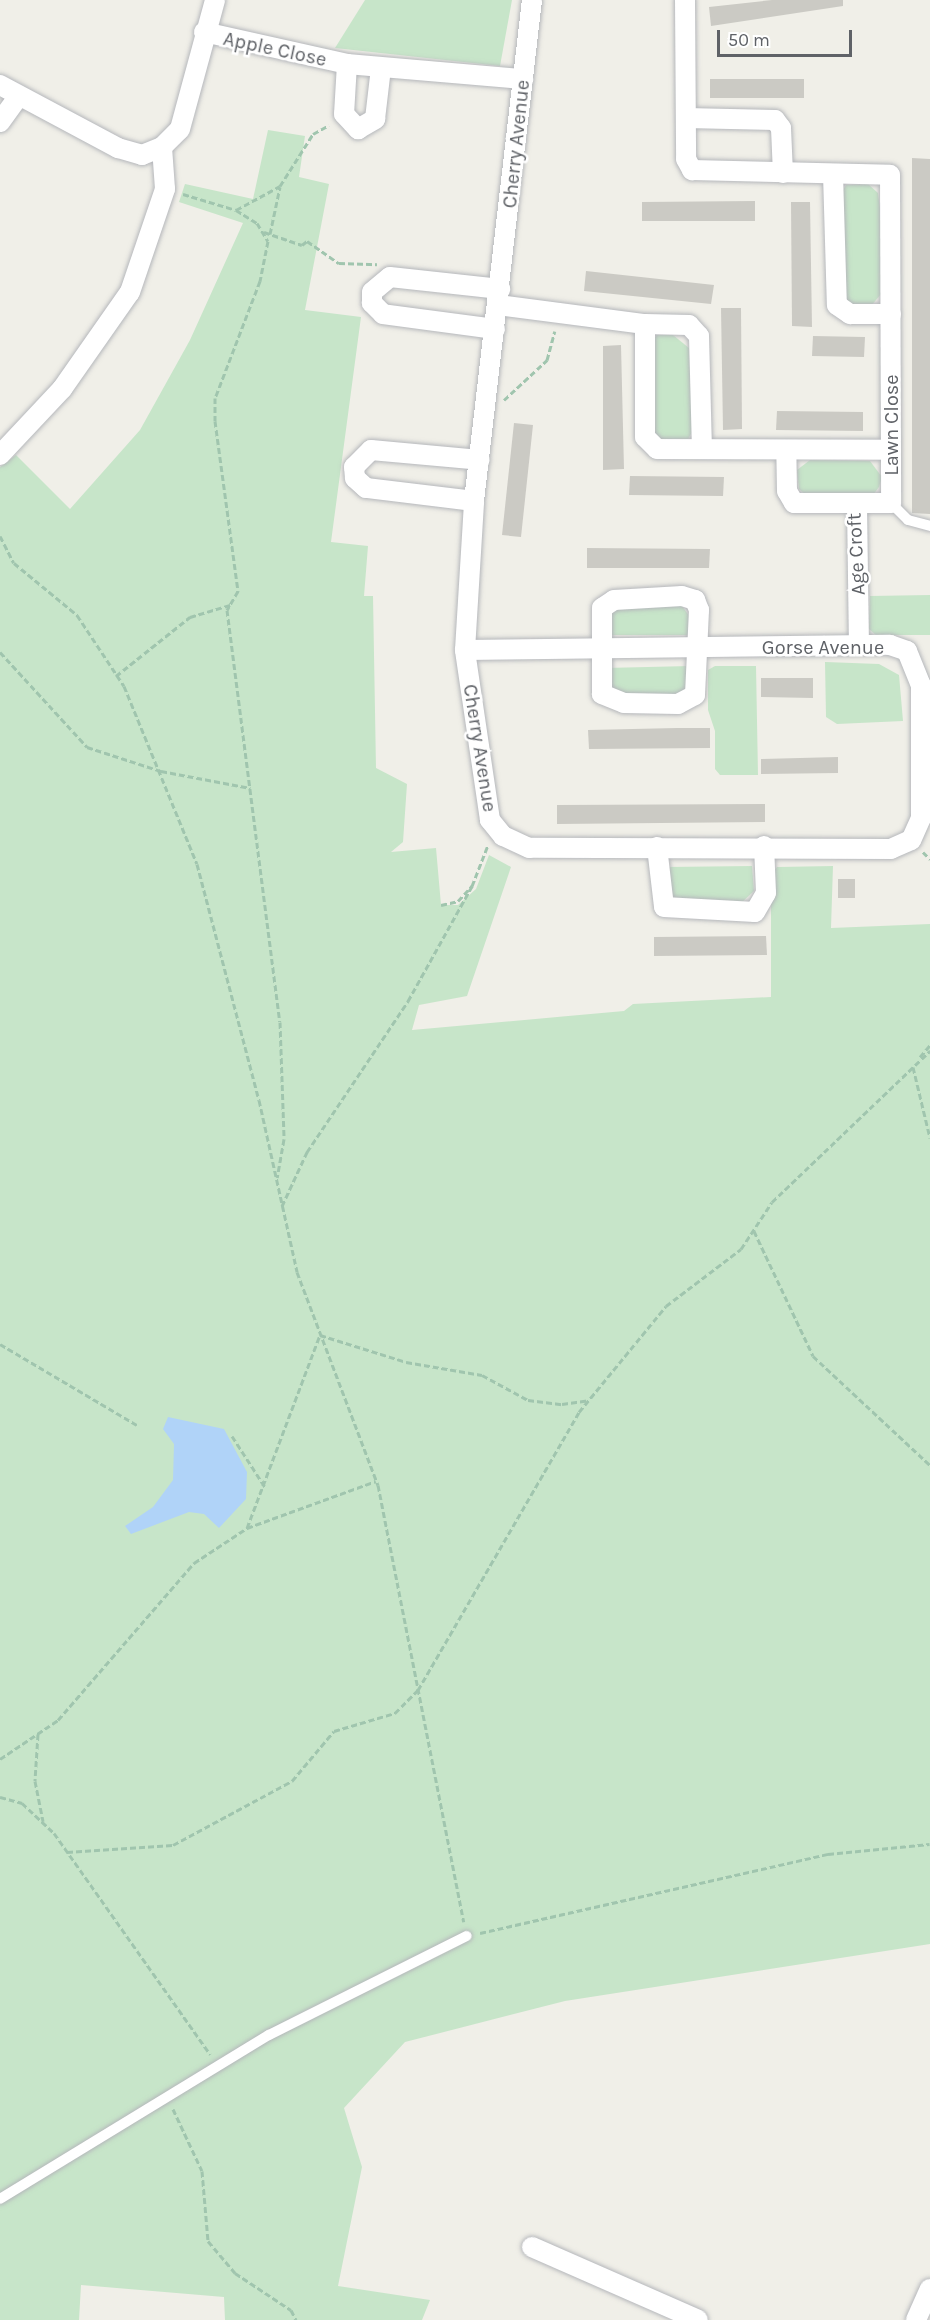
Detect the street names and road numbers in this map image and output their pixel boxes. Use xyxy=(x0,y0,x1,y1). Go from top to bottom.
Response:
street label: Apple Close xyxy=(221,26,329,72)
street label: Cherry Avenue xyxy=(497,79,535,209)
street label: Lawn Close xyxy=(879,374,903,476)
street label: Age Croft xyxy=(842,512,870,596)
street label: Gorse Avenue xyxy=(762,635,884,659)
street label: Cherry Avenue xyxy=(458,682,502,814)

